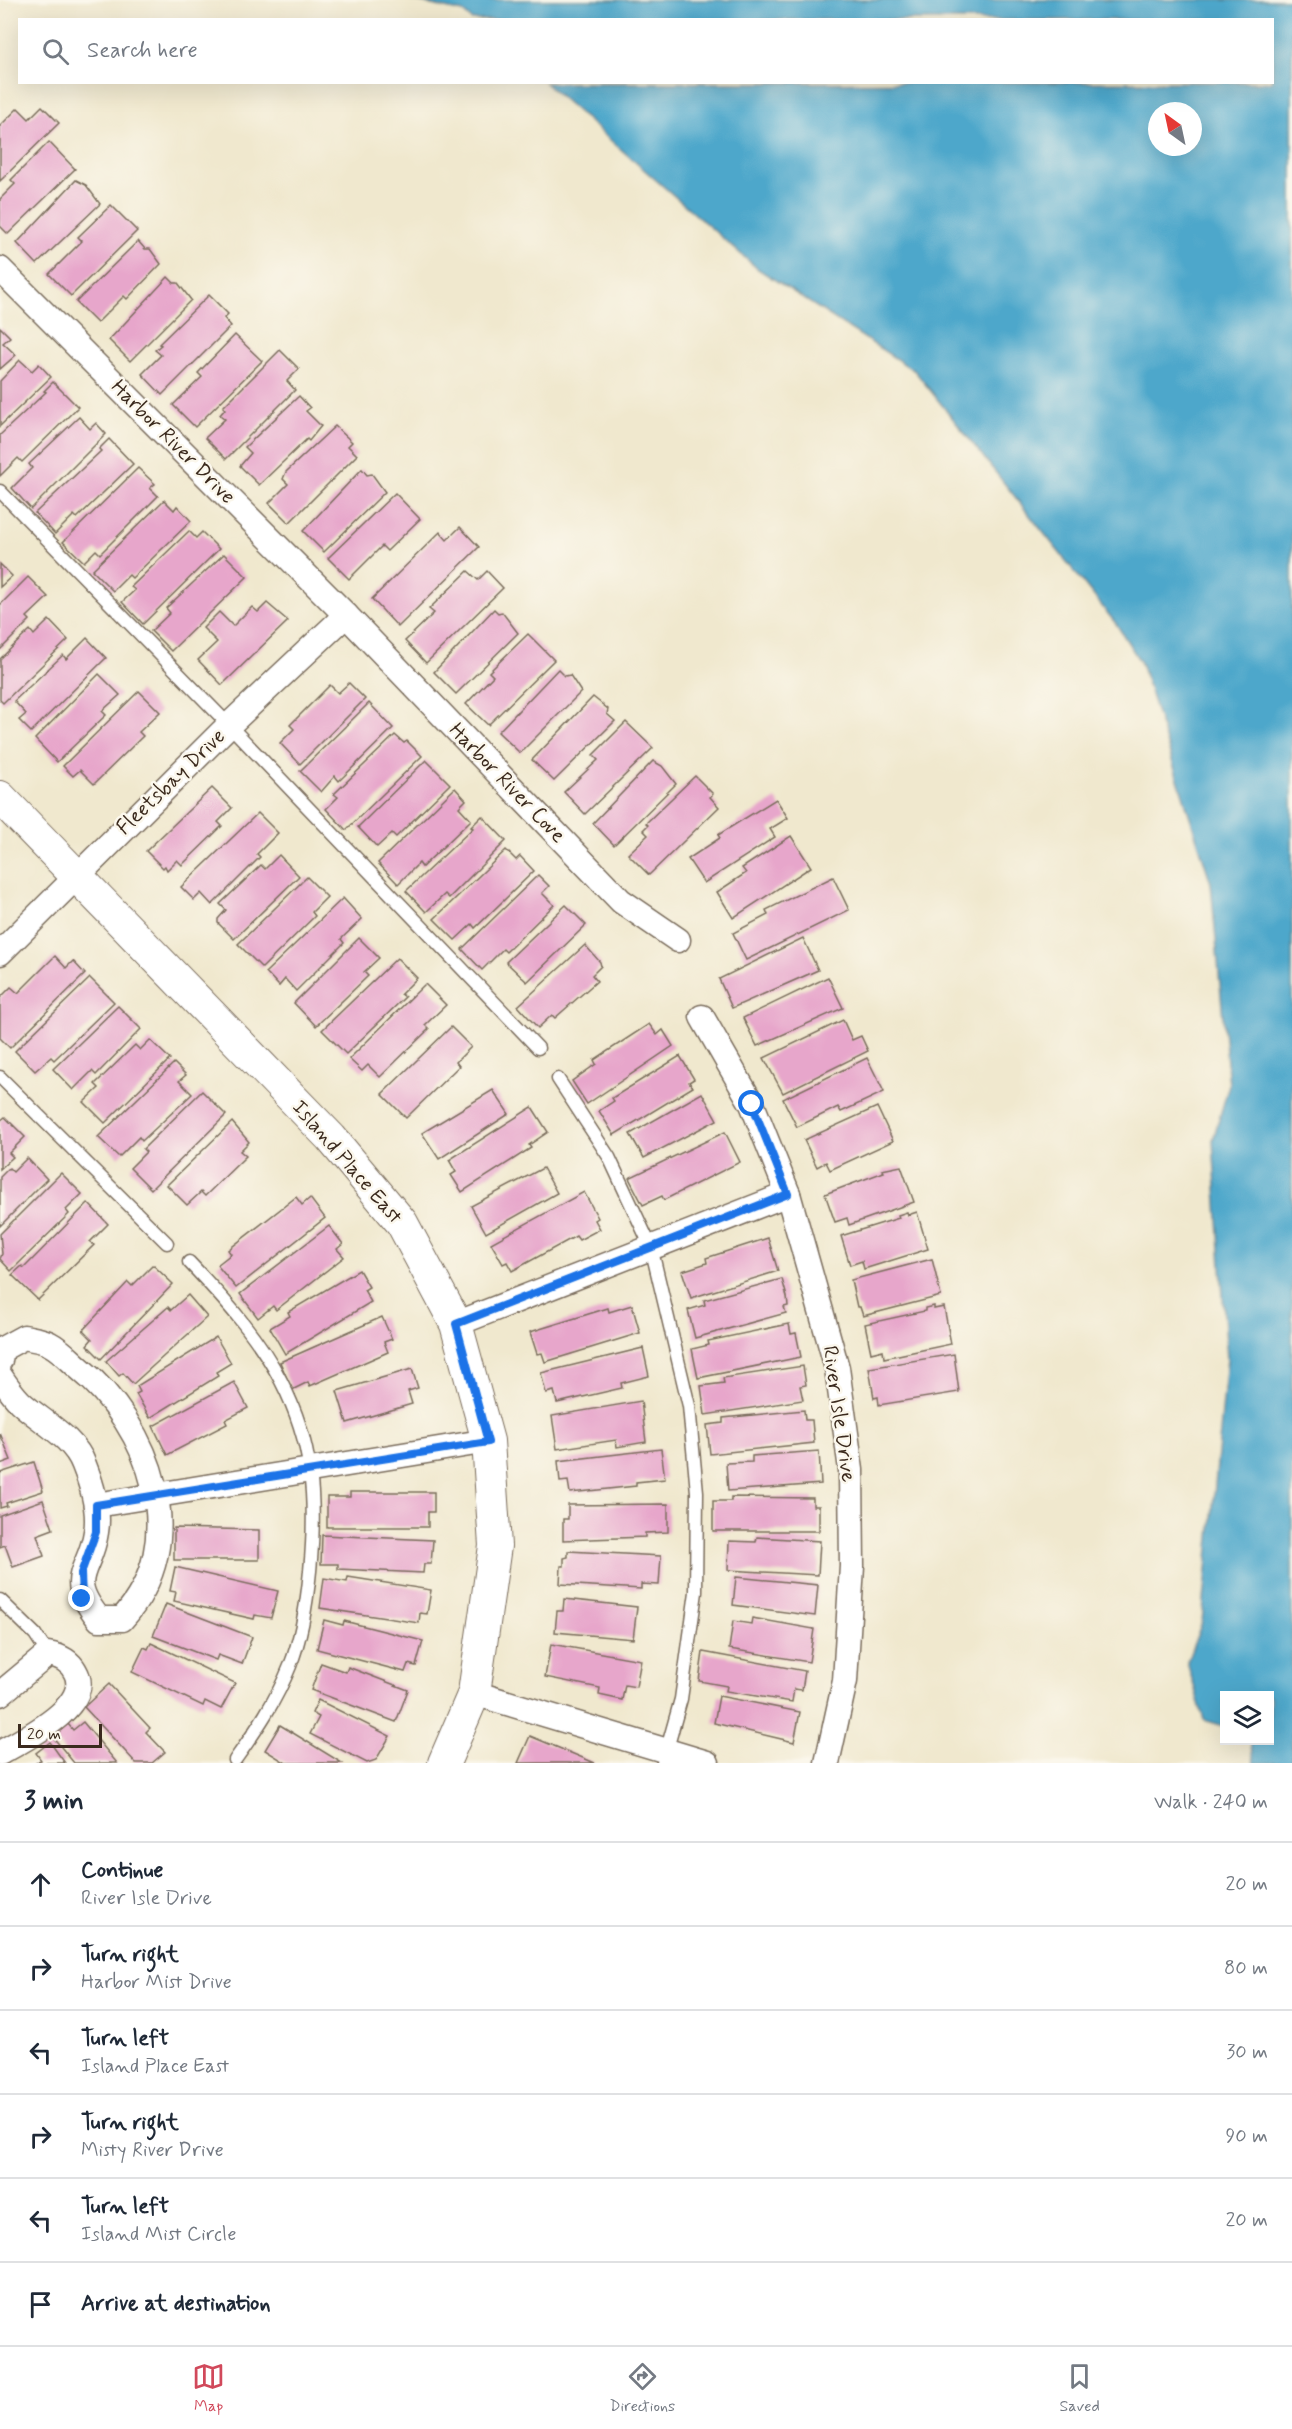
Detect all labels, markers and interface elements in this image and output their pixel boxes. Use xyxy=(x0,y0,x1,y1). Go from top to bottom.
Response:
search box xyxy=(18,18,1274,84)
icon: search xyxy=(39,35,72,68)
text: Search here xyxy=(87,37,198,65)
north arrow xyxy=(1148,102,1202,156)
street label: Harbor River Drive xyxy=(105,374,241,510)
street label: Harbor River Cove xyxy=(442,717,572,849)
street label: Fleetsbay Drive xyxy=(110,723,232,841)
route start xyxy=(738,1090,764,1116)
street label: Island Place East xyxy=(285,1094,409,1230)
street label: River Isle Drive xyxy=(816,1344,862,1484)
route end xyxy=(68,1585,94,1611)
map controls xyxy=(1220,1691,1274,1745)
button: layers xyxy=(1220,1691,1274,1745)
scale bar xyxy=(18,1721,102,1748)
text: 20 m xyxy=(27,1724,61,1745)
text: 3 min xyxy=(24,1785,84,1819)
text: Walk · 240 m xyxy=(1154,1789,1268,1816)
text: Continue xyxy=(81,1857,163,1885)
icon: ahead xyxy=(24,1868,57,1901)
text: 20 m xyxy=(1225,1871,1268,1898)
text: River Isle Drive xyxy=(81,1885,212,1912)
text: Turn right xyxy=(81,1941,179,1969)
icon: right xyxy=(24,1952,57,1985)
text: 80 m xyxy=(1224,1955,1268,1982)
text: Harbor Mist Drive xyxy=(81,1969,232,1996)
text: Turn left xyxy=(81,2025,169,2053)
icon: left xyxy=(24,2036,57,2069)
text: 30 m xyxy=(1226,2039,1268,2066)
text: Island Place East xyxy=(81,2053,229,2080)
text: Turn right xyxy=(81,2109,179,2137)
icon: right xyxy=(24,2120,57,2153)
text: 90 m xyxy=(1225,2123,1268,2150)
text: Misty River Drive xyxy=(81,2137,224,2164)
text: Turn left xyxy=(81,2193,169,2221)
icon: left xyxy=(24,2204,57,2237)
text: 20 m xyxy=(1225,2207,1268,2234)
text: Island Mist Circle xyxy=(81,2221,237,2248)
icon: arrive xyxy=(24,2288,57,2321)
text: Arrive at destination xyxy=(81,2290,271,2318)
tab: Map xyxy=(192,2360,225,2417)
tab: Directions xyxy=(609,2360,675,2417)
tab: Saved xyxy=(1059,2360,1100,2417)

